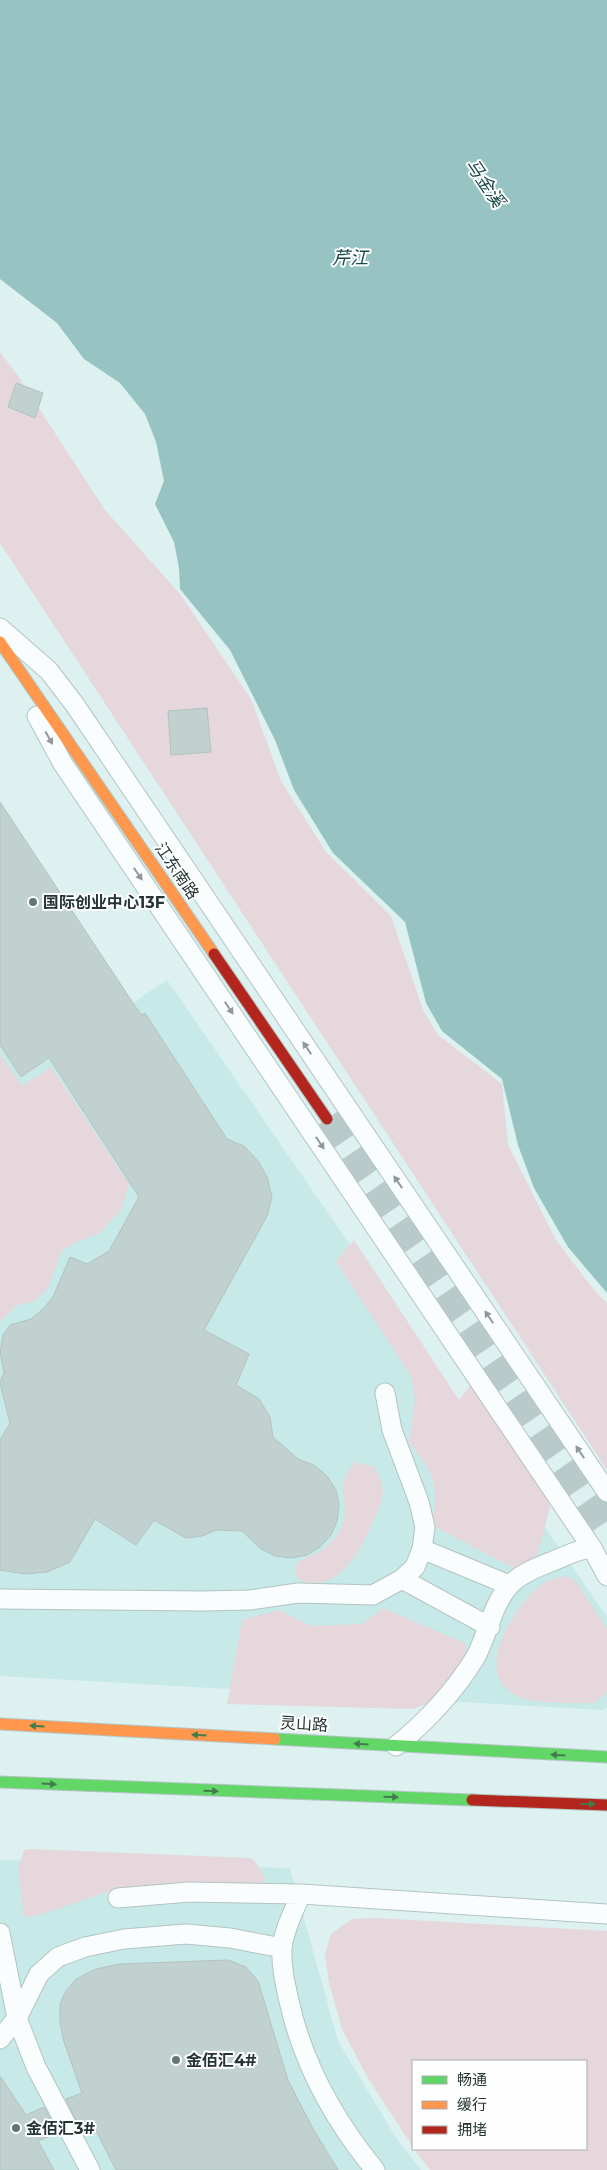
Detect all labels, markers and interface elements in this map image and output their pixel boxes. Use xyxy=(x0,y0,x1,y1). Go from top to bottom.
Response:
water label: 马金溪 xyxy=(461,154,510,213)
water label: 芹江 xyxy=(332,247,370,269)
one-way arrow xyxy=(45,731,53,745)
street label: 江东南路 xyxy=(151,839,203,903)
one-way arrow xyxy=(133,867,143,881)
place label: 国际创业中心13F xyxy=(43,893,165,912)
marker: 国际创业中心13F xyxy=(27,896,39,908)
one-way arrow xyxy=(224,1002,234,1015)
one-way arrow xyxy=(302,1041,312,1054)
one-way arrow xyxy=(315,1136,325,1150)
one-way arrow xyxy=(393,1176,403,1189)
one-way arrow xyxy=(484,1310,494,1324)
one-way arrow xyxy=(575,1445,585,1458)
street label: 灵山路 xyxy=(280,1713,328,1735)
one-way arrow xyxy=(28,1722,44,1730)
one-way arrow xyxy=(191,1730,207,1738)
one-way arrow xyxy=(353,1739,369,1747)
one-way arrow xyxy=(550,1750,566,1758)
one-way arrow xyxy=(41,1781,57,1789)
one-way arrow xyxy=(203,1788,219,1796)
one-way arrow xyxy=(383,1794,399,1802)
one-way arrow xyxy=(581,1800,597,1808)
place label: 金佰汇4# xyxy=(186,2051,257,2070)
marker: 金佰汇4# xyxy=(170,2054,182,2066)
legend xyxy=(412,2060,587,2150)
text: 畅通 xyxy=(457,2070,487,2089)
text: 缓行 xyxy=(457,2095,487,2114)
place label: 金佰汇3# xyxy=(26,2119,95,2138)
text: 拥堵 xyxy=(457,2120,487,2139)
marker: 金佰汇3# xyxy=(10,2122,22,2134)

